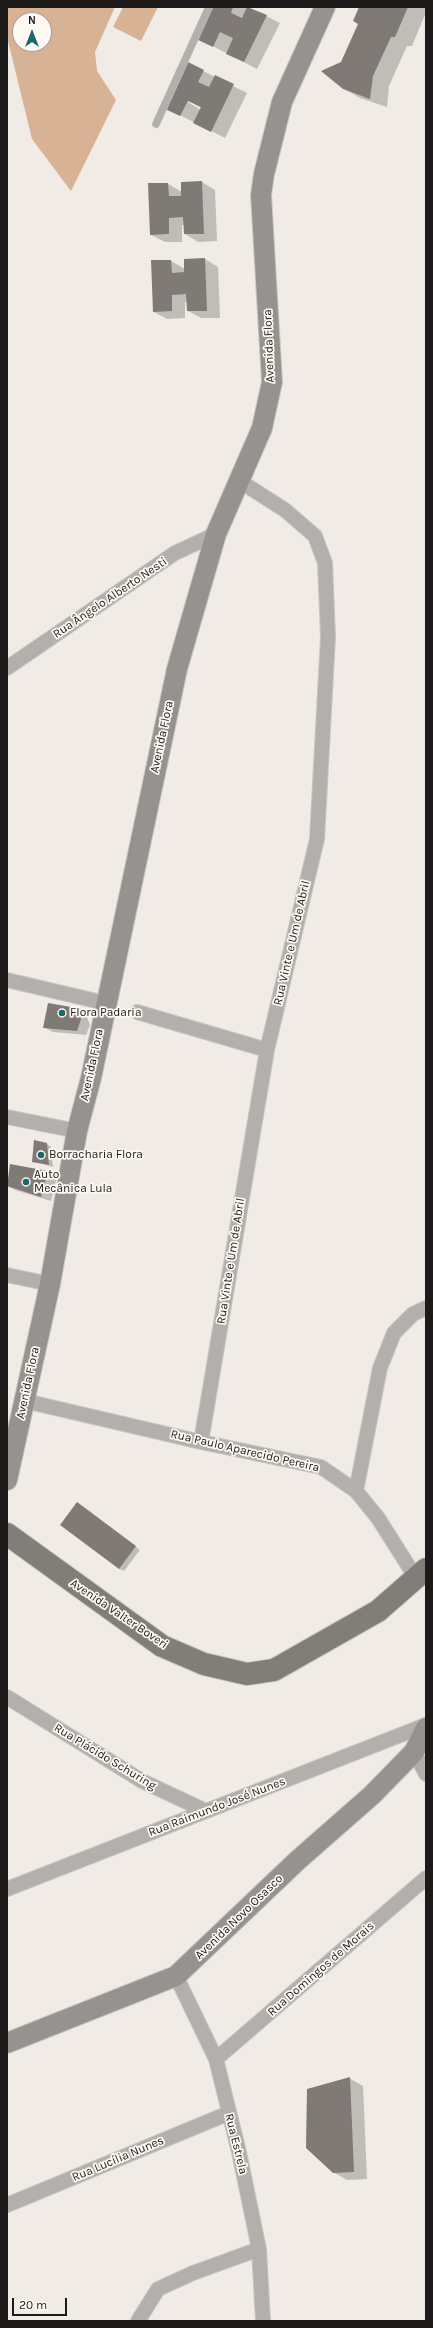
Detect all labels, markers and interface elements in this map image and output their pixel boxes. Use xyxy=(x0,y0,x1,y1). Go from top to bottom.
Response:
north arrow xyxy=(12,12,52,52)
text: N xyxy=(28,14,36,27)
street label: Avenida Flora xyxy=(261,309,277,383)
street label: Rua Ângelo Alberto Nesti xyxy=(50,554,170,642)
street label: Avenida Flora xyxy=(147,700,177,774)
street label: Rua Vinte e Um de Abril xyxy=(271,879,313,1007)
place label: Flora Padaria xyxy=(70,1006,141,1020)
marker: Flora Padaria xyxy=(57,1008,67,1018)
street label: Avenida Flora xyxy=(77,1028,107,1102)
place label: Borracharia Flora xyxy=(49,1148,143,1162)
marker: Borracharia Flora xyxy=(36,1150,46,1160)
place label: Auto Mecânica Lula xyxy=(34,1168,112,1196)
marker: Auto Mecânica Lula xyxy=(21,1177,31,1187)
street label: Rua Vinte e Um de Abril xyxy=(214,1197,248,1325)
street label: Avenida Flora xyxy=(13,1346,43,1420)
street label: Rua Paulo Aparecido Pereira xyxy=(169,1427,321,1475)
street label: Avenida Valter Boveri xyxy=(68,1576,170,1652)
street label: Rua Plácido Schuring xyxy=(51,1721,159,1793)
street label: Rua Raimundo José Nunes xyxy=(146,1774,288,1840)
street label: Avenida Novo Osasco xyxy=(192,1871,286,1963)
street label: Rua Domingos de Morais xyxy=(265,1919,377,2019)
street label: Rua Estrela xyxy=(222,2112,250,2176)
street label: Rua Lucília Nunes xyxy=(70,2133,166,2185)
scale bar xyxy=(14,2290,69,2316)
text: 20 m xyxy=(19,2298,47,2312)

